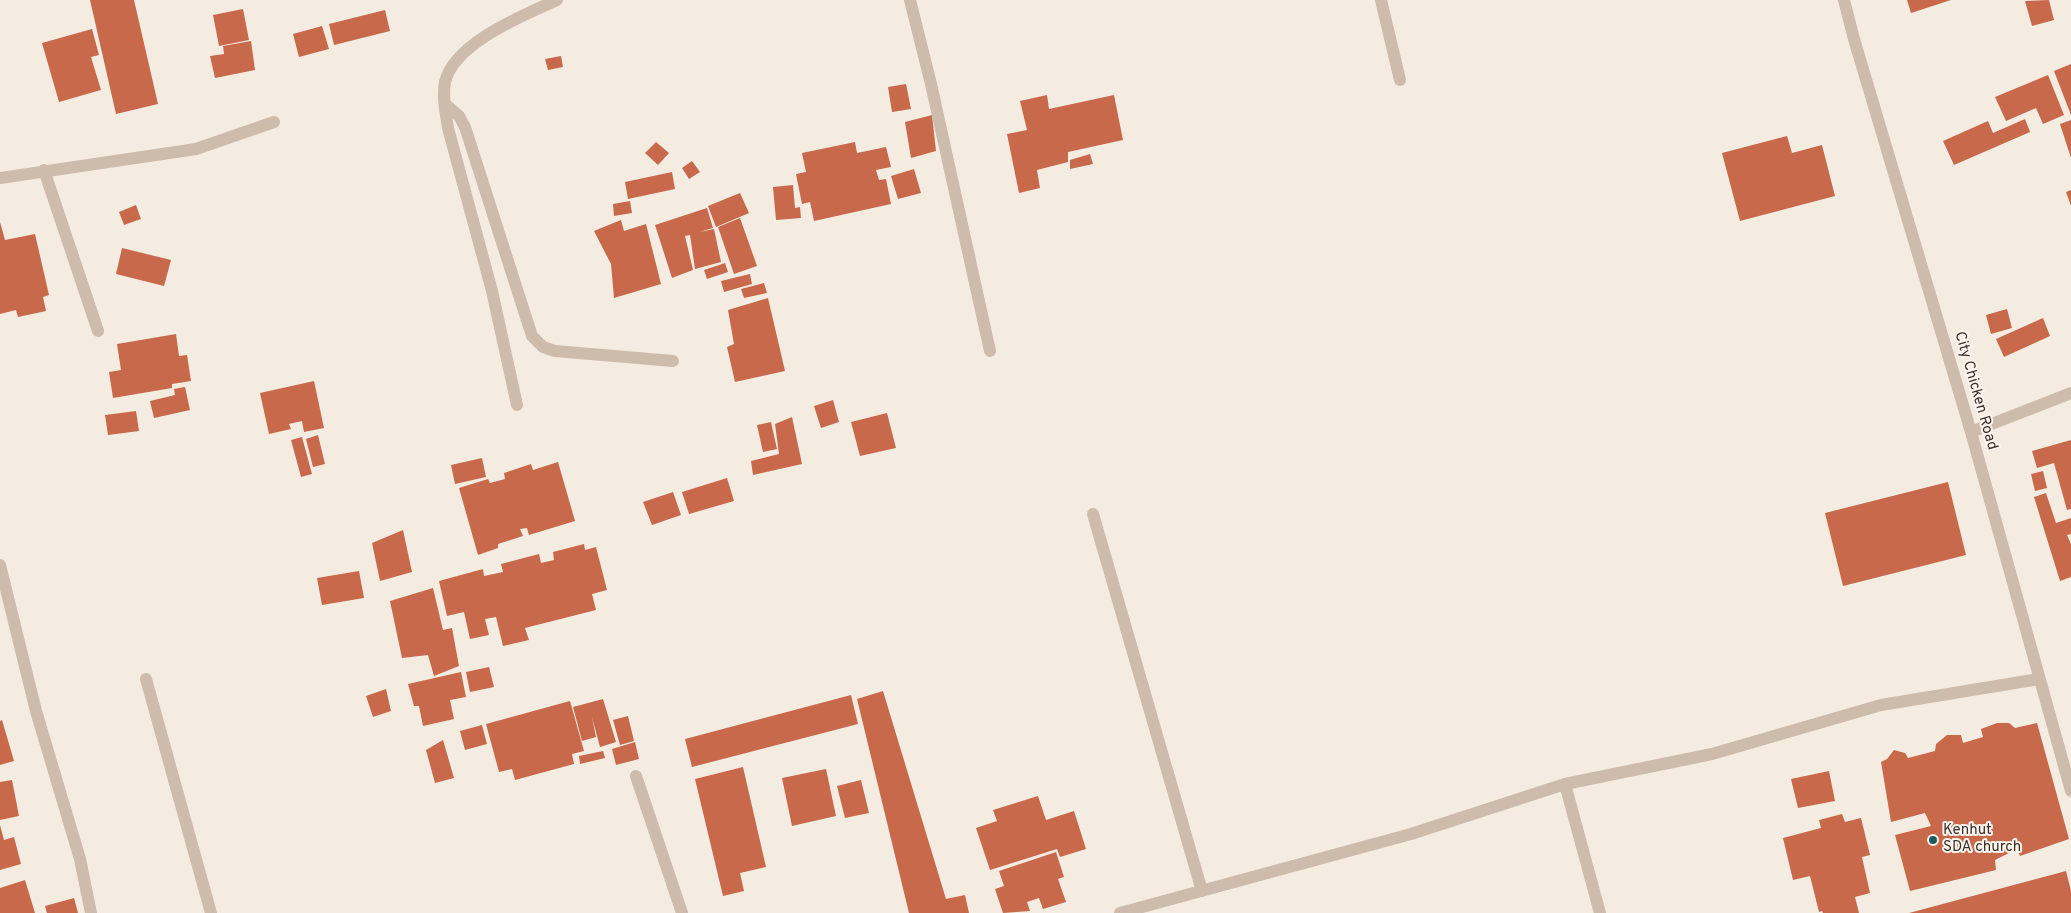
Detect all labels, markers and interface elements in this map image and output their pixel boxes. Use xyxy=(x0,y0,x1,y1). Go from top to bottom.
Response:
street label: City Chicken Road xyxy=(1949,330,2001,452)
place label: Kenhut SDA church xyxy=(1943,822,2021,857)
marker: Kenhut SDA church xyxy=(1927,834,1939,846)

